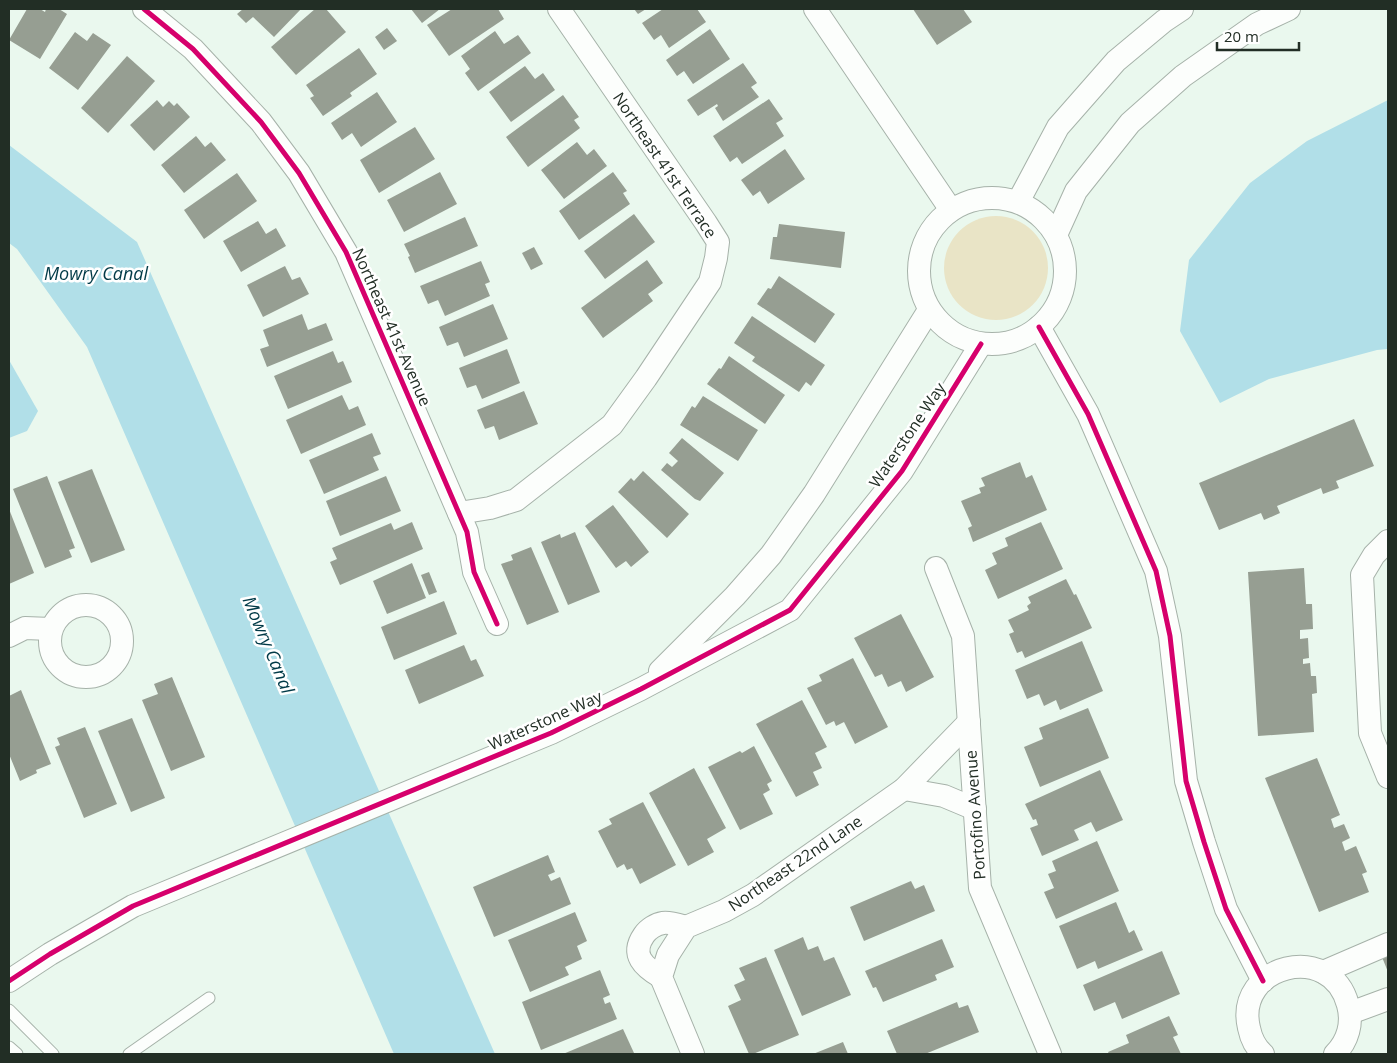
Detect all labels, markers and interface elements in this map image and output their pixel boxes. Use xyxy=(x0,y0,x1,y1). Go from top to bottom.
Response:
scale bar xyxy=(1217,20,1300,52)
text: 20 m xyxy=(1224,26,1259,46)
street label: Northeast 41st Terrace xyxy=(608,88,722,242)
street label: Northeast 41st Avenue xyxy=(347,245,437,409)
water label: Mowry Canal xyxy=(44,261,148,285)
street label: Waterstone Way xyxy=(864,377,951,492)
water label: Mowry Canal xyxy=(238,592,300,698)
street label: Waterstone Way xyxy=(485,685,606,755)
street label: Portofino Avenue xyxy=(959,749,991,881)
street label: Northeast 22nd Lane xyxy=(724,810,866,916)

